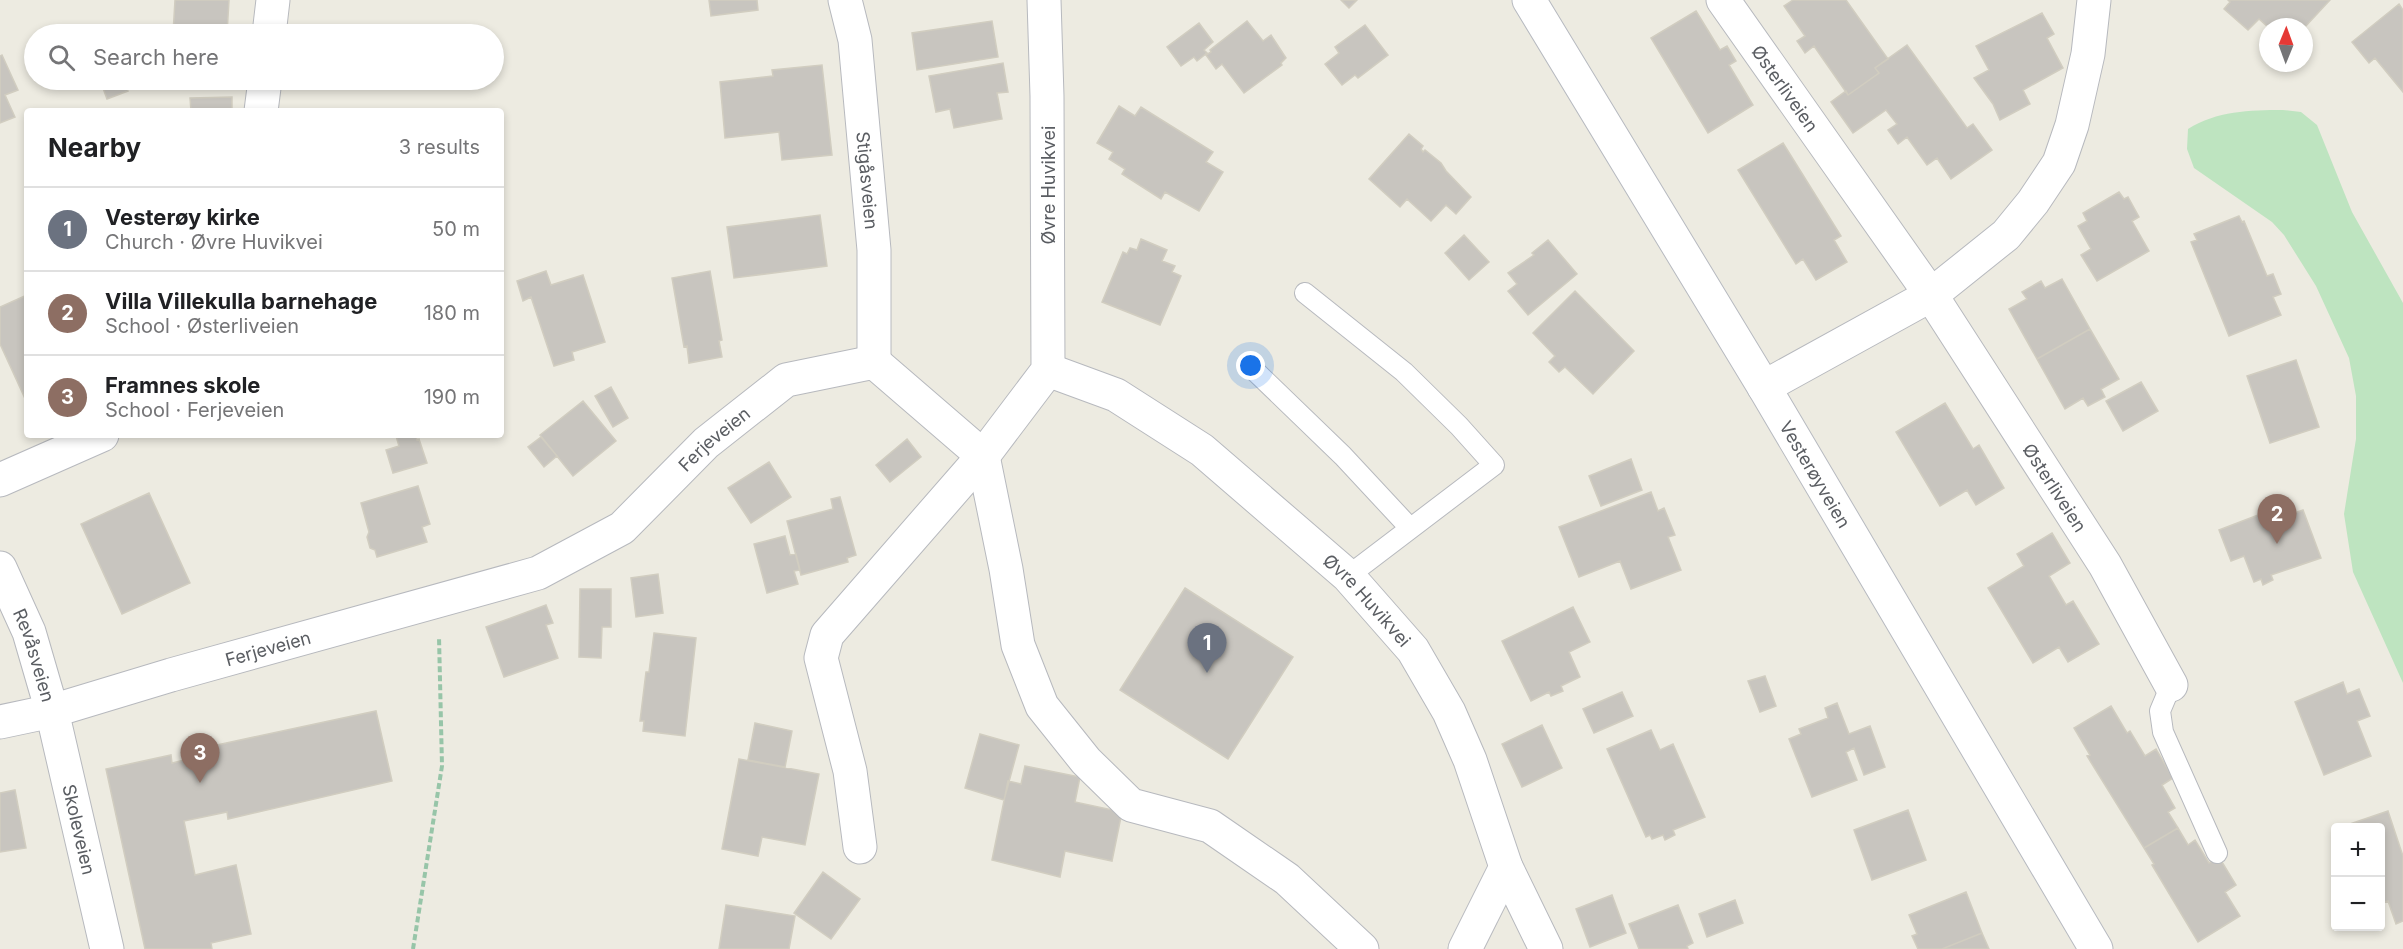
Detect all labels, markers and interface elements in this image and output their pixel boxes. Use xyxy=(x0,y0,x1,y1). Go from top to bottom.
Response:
north arrow xyxy=(2259,18,2313,72)
search box xyxy=(24,24,504,90)
icon: search xyxy=(45,41,78,74)
street label: Østerliveien xyxy=(1748,41,1823,136)
text: Search here xyxy=(93,44,219,70)
street label: Øvre Huvikvei xyxy=(1038,126,1059,244)
street label: Stigåsveien xyxy=(853,130,883,230)
text: Nearby xyxy=(48,132,141,163)
text: 3 results xyxy=(399,135,480,159)
text: Vesterøy kirke xyxy=(105,204,260,230)
text: 1 xyxy=(63,217,72,241)
text: 50 m xyxy=(432,217,480,241)
text: Church · Øvre Huvikvei xyxy=(105,230,323,254)
text: Villa Villekulla barnehage xyxy=(105,288,377,314)
text: 2 xyxy=(61,301,74,325)
text: 180 m xyxy=(424,301,480,325)
text: School · Østerliveien xyxy=(105,314,299,338)
your location xyxy=(1236,351,1265,380)
text: Framnes skole xyxy=(105,372,260,398)
text: 3 xyxy=(61,385,74,409)
text: 190 m xyxy=(424,385,480,409)
text: School · Ferjeveien xyxy=(105,398,284,422)
street label: Ferjeveien xyxy=(674,402,754,475)
street label: Vesterøyveien xyxy=(1776,417,1855,531)
street label: Østerliveien xyxy=(2019,439,2091,536)
pin: 2 xyxy=(2258,494,2296,544)
street label: Øvre Huvikvei xyxy=(1319,549,1415,651)
street label: Revåsveien xyxy=(9,605,59,704)
pin: 1 xyxy=(1188,624,1226,673)
street label: Ferjeveien xyxy=(223,626,313,670)
pin: 3 xyxy=(180,734,220,783)
street label: Skoleveien xyxy=(59,782,100,877)
map controls xyxy=(2331,823,2385,931)
button: + xyxy=(2331,823,2385,877)
button: − xyxy=(2331,877,2385,931)

